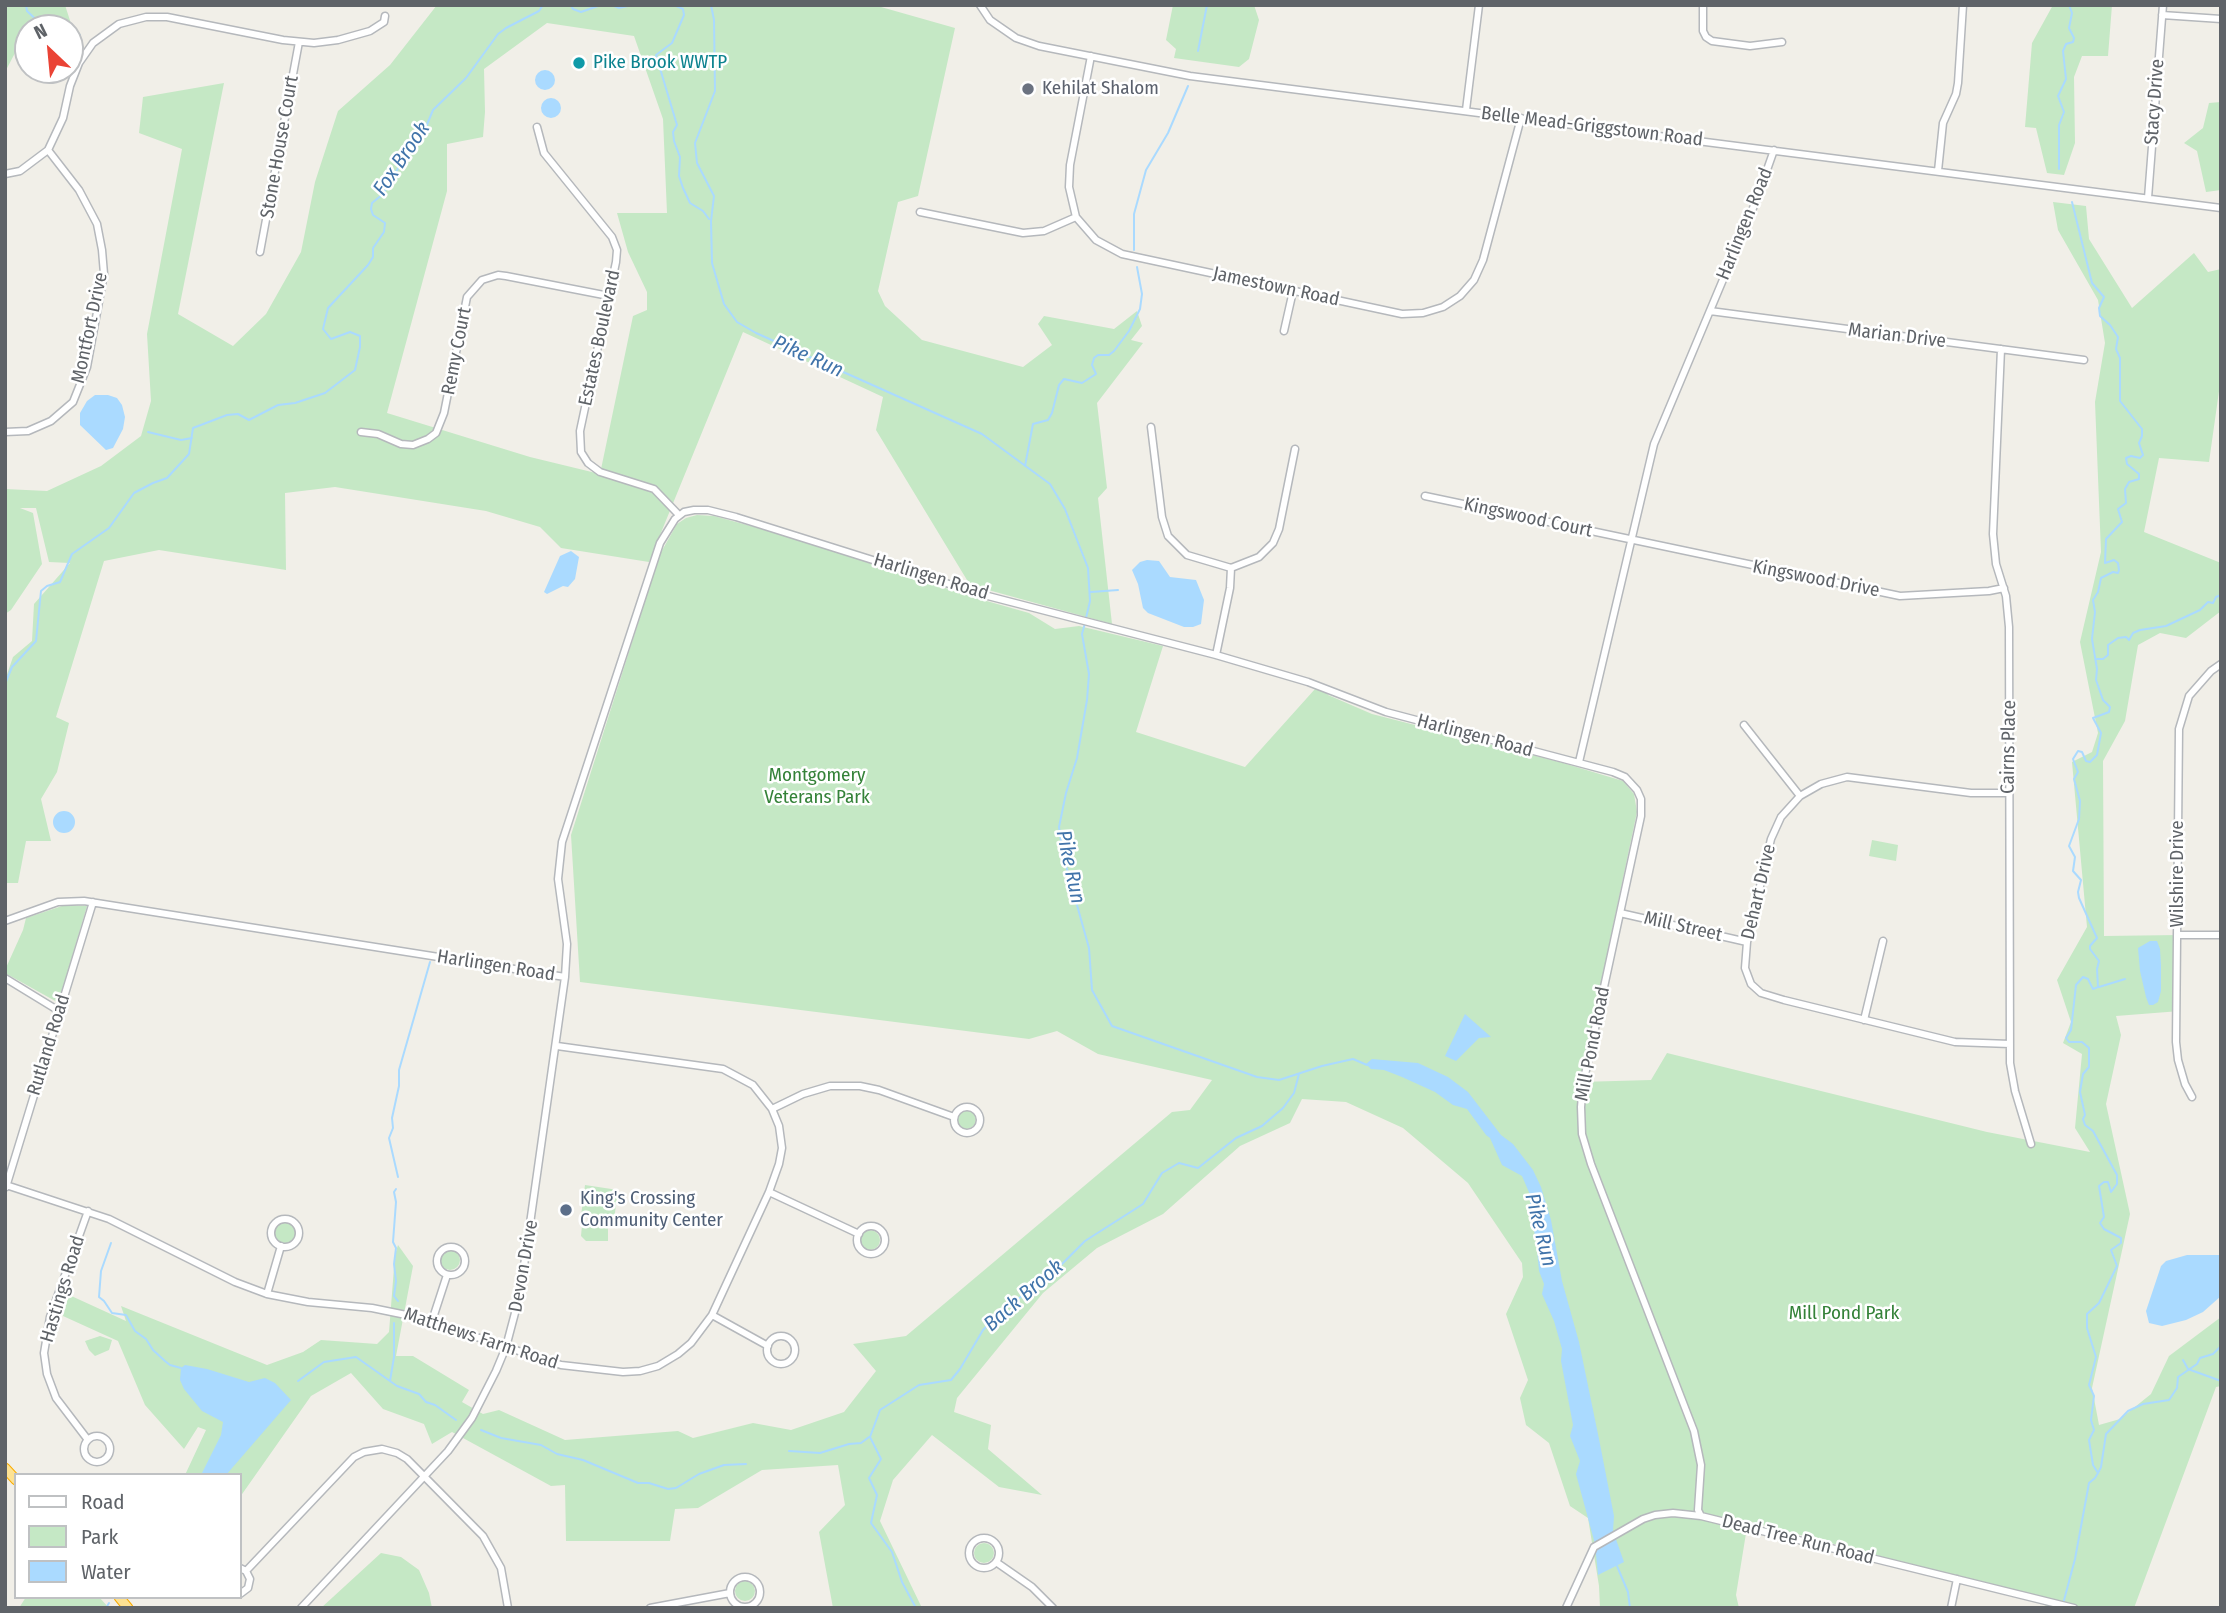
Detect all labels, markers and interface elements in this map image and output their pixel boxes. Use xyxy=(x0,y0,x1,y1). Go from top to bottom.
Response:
north arrow xyxy=(14,14,84,84)
text: N xyxy=(30,19,51,44)
place label: Pike Brook WWTP xyxy=(593,52,727,74)
marker: Pike Brook WWTP xyxy=(571,55,587,71)
street label: Stacy Drive xyxy=(2141,58,2169,146)
street label: Stone House Court xyxy=(256,74,304,220)
place label: Kehilat Shalom xyxy=(1042,78,1159,100)
marker: Kehilat Shalom xyxy=(1020,81,1036,97)
street label: Belle Mead-Griggstown Road xyxy=(1480,102,1704,152)
water label: Fox Brook xyxy=(368,117,436,201)
street label: Harlingen Road xyxy=(1712,164,1778,284)
street label: Jamestown Road xyxy=(1211,262,1341,312)
street label: Estates Boulevard xyxy=(574,268,626,408)
street label: Montfort Drive xyxy=(67,270,113,386)
street label: Remy Court xyxy=(437,305,477,397)
street label: Marian Drive xyxy=(1847,319,1947,353)
water label: Pike Run xyxy=(769,330,847,384)
street label: Kingswood Court xyxy=(1462,493,1594,543)
street label: Harlingen Road xyxy=(871,549,991,605)
street label: Kingswood Drive xyxy=(1751,556,1881,602)
street label: Cairns Place xyxy=(1997,700,2021,794)
street label: Harlingen Road xyxy=(1415,710,1535,762)
park label: Montgomery Veterans Park xyxy=(764,765,870,809)
street label: Wilshire Drive xyxy=(2167,820,2189,928)
water label: Pike Run xyxy=(1050,828,1090,906)
street label: Dehart Drive xyxy=(1737,842,1781,942)
street label: Mill Street xyxy=(1642,907,1724,947)
street label: Harlingen Road xyxy=(435,945,557,987)
street label: Mill Pond Road xyxy=(1571,985,1615,1103)
street label: Rutland Road xyxy=(23,992,75,1098)
place label: King's Crossing Community Center xyxy=(580,1188,723,1232)
water label: Pike Run xyxy=(1519,1191,1561,1269)
marker: King's Crossing Community Center xyxy=(558,1202,574,1218)
street label: Devon Drive xyxy=(505,1218,543,1314)
street label: Hastings Road xyxy=(36,1233,90,1345)
water label: Back Brook xyxy=(979,1255,1069,1337)
street label: Matthews Farm Road xyxy=(401,1303,561,1375)
park label: Mill Pond Park xyxy=(1789,1303,1899,1325)
legend xyxy=(14,1473,242,1599)
text: Road xyxy=(81,1489,125,1515)
street label: Dead Tree Run Road xyxy=(1720,1510,1876,1570)
text: Park xyxy=(81,1524,118,1550)
text: Water xyxy=(81,1559,131,1585)

